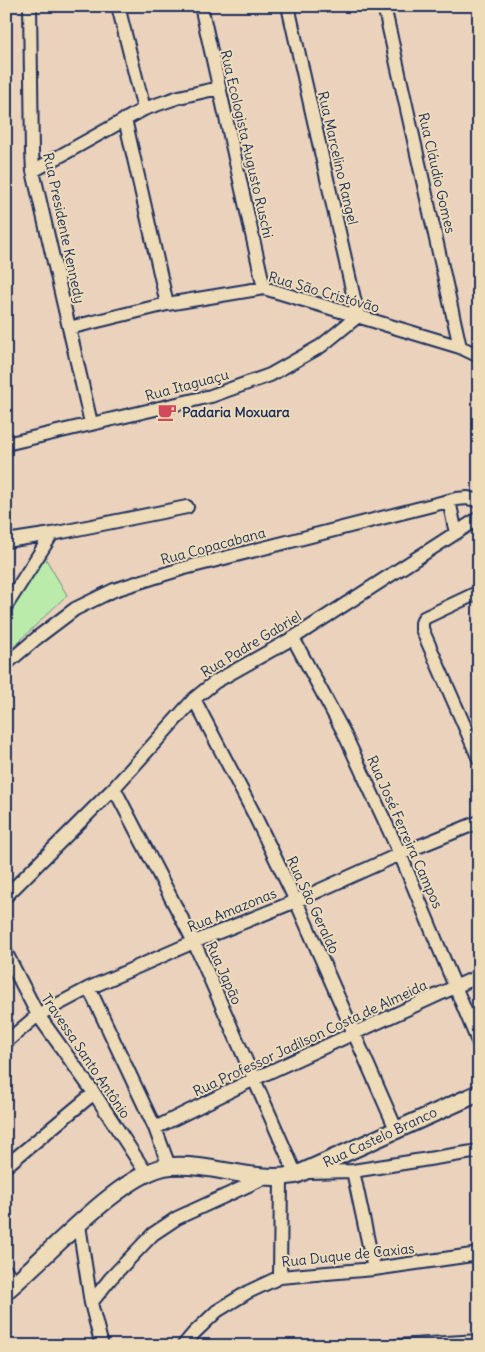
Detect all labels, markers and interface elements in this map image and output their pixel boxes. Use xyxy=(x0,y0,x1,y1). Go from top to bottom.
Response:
street label: Rua Ecologista Augusto Ruschi xyxy=(217,48,277,240)
street label: Rua Marcelino Rangel xyxy=(314,89,362,227)
street label: Rua Cláudio Gomes xyxy=(414,111,460,235)
street label: Rua Presidente Kennedy xyxy=(39,151,89,305)
street label: Rua São Cristóvão xyxy=(266,268,382,316)
street label: Rua Itaguaçu xyxy=(143,365,231,405)
cafe icon: Padaria Moxuara xyxy=(156,401,178,423)
place label: Padaria Moxuara xyxy=(182,403,290,421)
street label: Rua Copacabana xyxy=(159,523,267,569)
street label: Rua Padre Gabriel xyxy=(197,607,305,681)
street label: Rua José Ferreira Campos xyxy=(363,753,447,911)
street label: Rua São Geraldo xyxy=(283,853,344,957)
street label: Rua Amazonas xyxy=(185,884,279,936)
street label: Rua Japão xyxy=(202,939,246,1007)
street label: Rua Professor Jadilson Costa de Almeida xyxy=(190,976,430,1100)
street label: Travessa Santo Antônio xyxy=(38,990,135,1122)
street label: Rua Castelo Branco xyxy=(320,1103,440,1171)
street label: Rua Duque de Caxias xyxy=(281,1239,415,1271)

